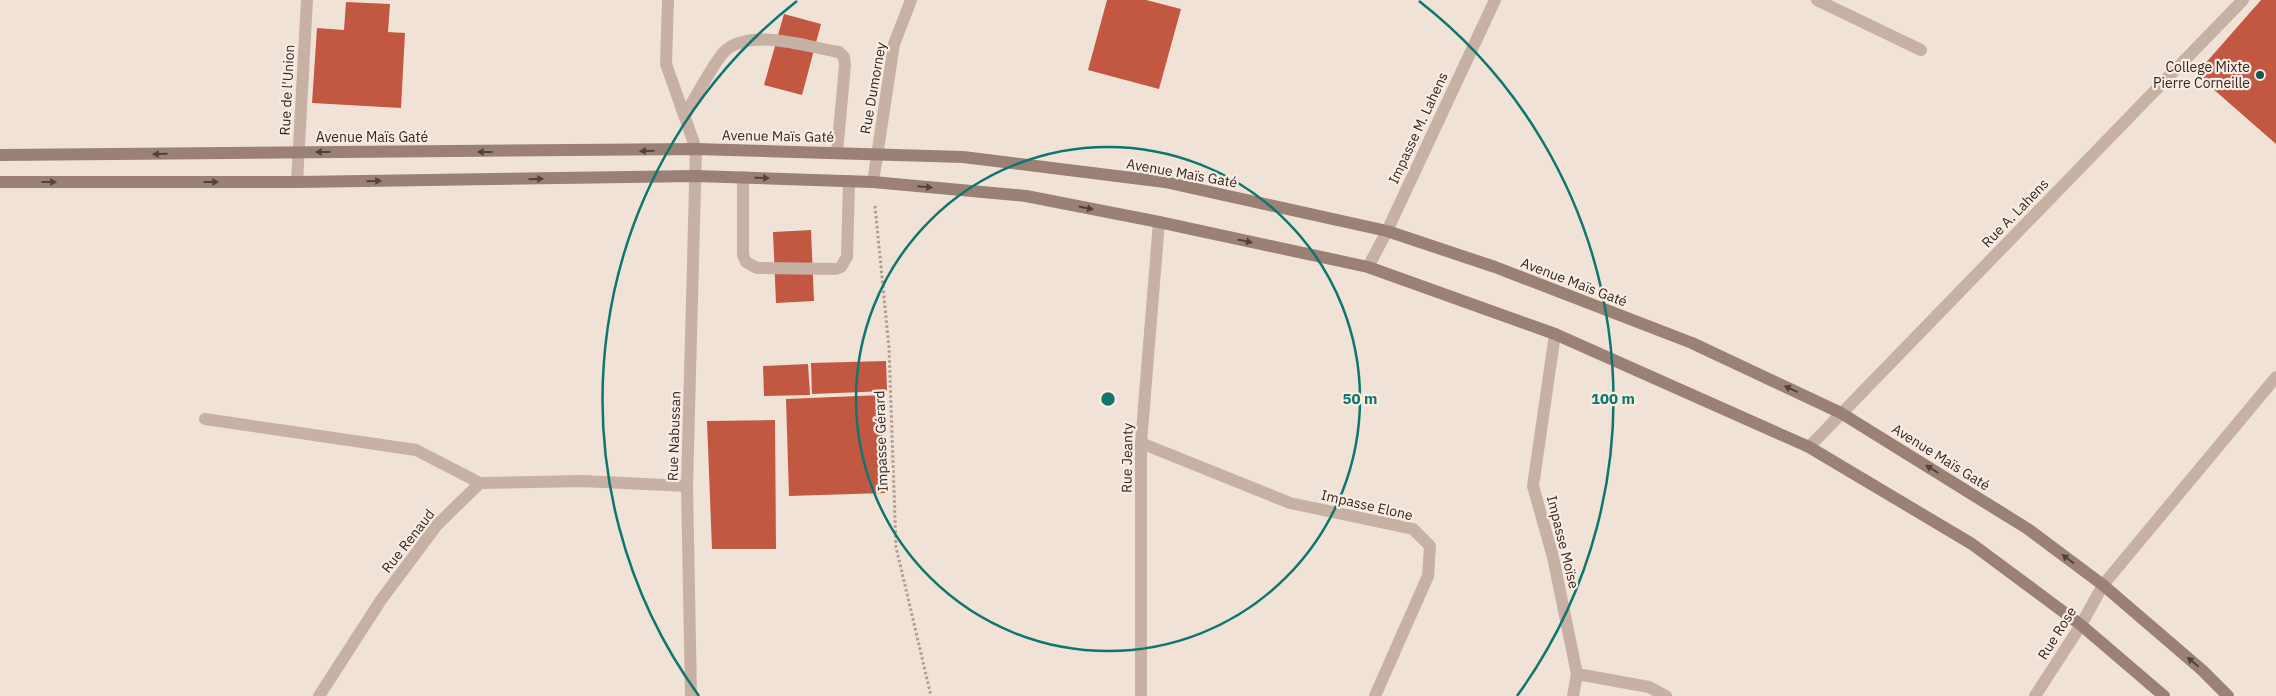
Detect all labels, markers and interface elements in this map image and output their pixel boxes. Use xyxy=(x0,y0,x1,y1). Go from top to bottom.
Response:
street label: Rue Dumorney xyxy=(856,41,890,135)
street label: Rue de l'Union xyxy=(276,44,298,136)
place label: College Mixte Pierre Corneille xyxy=(2153,58,2250,92)
street label: Impasse M. Lahens xyxy=(1384,69,1452,187)
marker: College Mixte Pierre Corneille xyxy=(2254,69,2266,81)
street label: Avenue Maïs Gaté xyxy=(722,126,835,146)
street label: Avenue Maïs Gaté xyxy=(316,128,428,146)
one-way arrow xyxy=(639,147,655,155)
one-way arrow xyxy=(314,148,330,156)
one-way arrow xyxy=(477,148,493,156)
one-way arrow xyxy=(152,150,168,158)
street label: Avenue Maïs Gaté xyxy=(1125,154,1239,192)
one-way arrow xyxy=(755,174,771,182)
one-way arrow xyxy=(528,175,544,183)
street label: Rue A. Lahens xyxy=(1978,175,2053,251)
one-way arrow xyxy=(366,177,382,185)
one-way arrow xyxy=(41,178,57,186)
one-way arrow xyxy=(203,178,219,186)
one-way arrow xyxy=(917,183,933,191)
one-way arrow xyxy=(1078,204,1093,212)
one-way arrow xyxy=(1237,237,1252,245)
street label: Avenue Maïs Gaté xyxy=(1518,253,1630,311)
one-way arrow xyxy=(1784,385,1798,393)
text: 50 m xyxy=(1343,389,1377,408)
text: 100 m xyxy=(1591,389,1635,408)
street label: Impasse Gérard xyxy=(870,390,892,492)
centre of rings xyxy=(1099,390,1117,408)
street label: Rue Nabussan xyxy=(663,391,685,481)
street label: Avenue Maïs Gaté xyxy=(1889,420,1994,495)
street label: Rue Jeanty xyxy=(1117,423,1137,493)
one-way arrow xyxy=(1926,465,1939,474)
street label: Impasse Elone xyxy=(1319,486,1415,524)
street label: Impasse Moïse xyxy=(1543,494,1583,591)
street label: Rue Renaud xyxy=(378,506,438,576)
one-way arrow xyxy=(2062,553,2075,564)
street label: Rue Rose xyxy=(2034,603,2080,663)
one-way arrow xyxy=(2187,656,2200,667)

